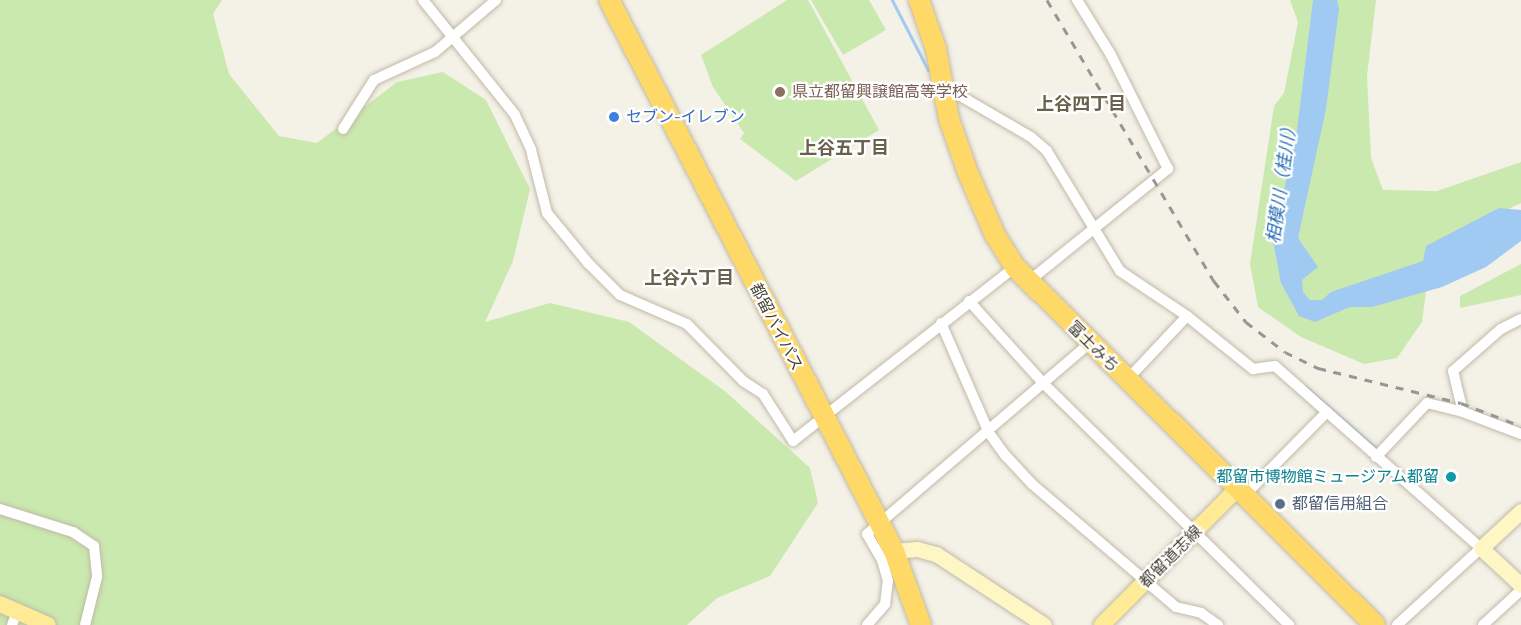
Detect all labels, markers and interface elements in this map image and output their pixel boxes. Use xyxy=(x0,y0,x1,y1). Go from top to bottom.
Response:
place label: 県立都留興譲館高等学校 xyxy=(792,82,968,102)
marker: 県立都留興譲館高等学校 xyxy=(773,85,787,99)
district label: 上谷四丁目 xyxy=(1036,93,1126,115)
place label: セブン-イレブン xyxy=(626,107,745,127)
marker: セブン-イレブン xyxy=(607,110,621,124)
water label: 相模川（桂川） xyxy=(1263,117,1301,245)
district label: 上谷五丁目 xyxy=(799,137,889,159)
district label: 上谷六丁目 xyxy=(644,267,734,289)
street label: 都留バイパス xyxy=(746,280,806,374)
street label: 富士みち xyxy=(1064,318,1122,376)
place label: 都留市博物館ミュージアム都留 xyxy=(1215,467,1439,487)
marker: 都留市博物館ミュージアム都留 xyxy=(1444,470,1458,484)
place label: 都留信用組合 xyxy=(1292,494,1388,514)
marker: 都留信用組合 xyxy=(1273,497,1287,511)
street label: 都留道志線 xyxy=(1136,522,1206,592)

